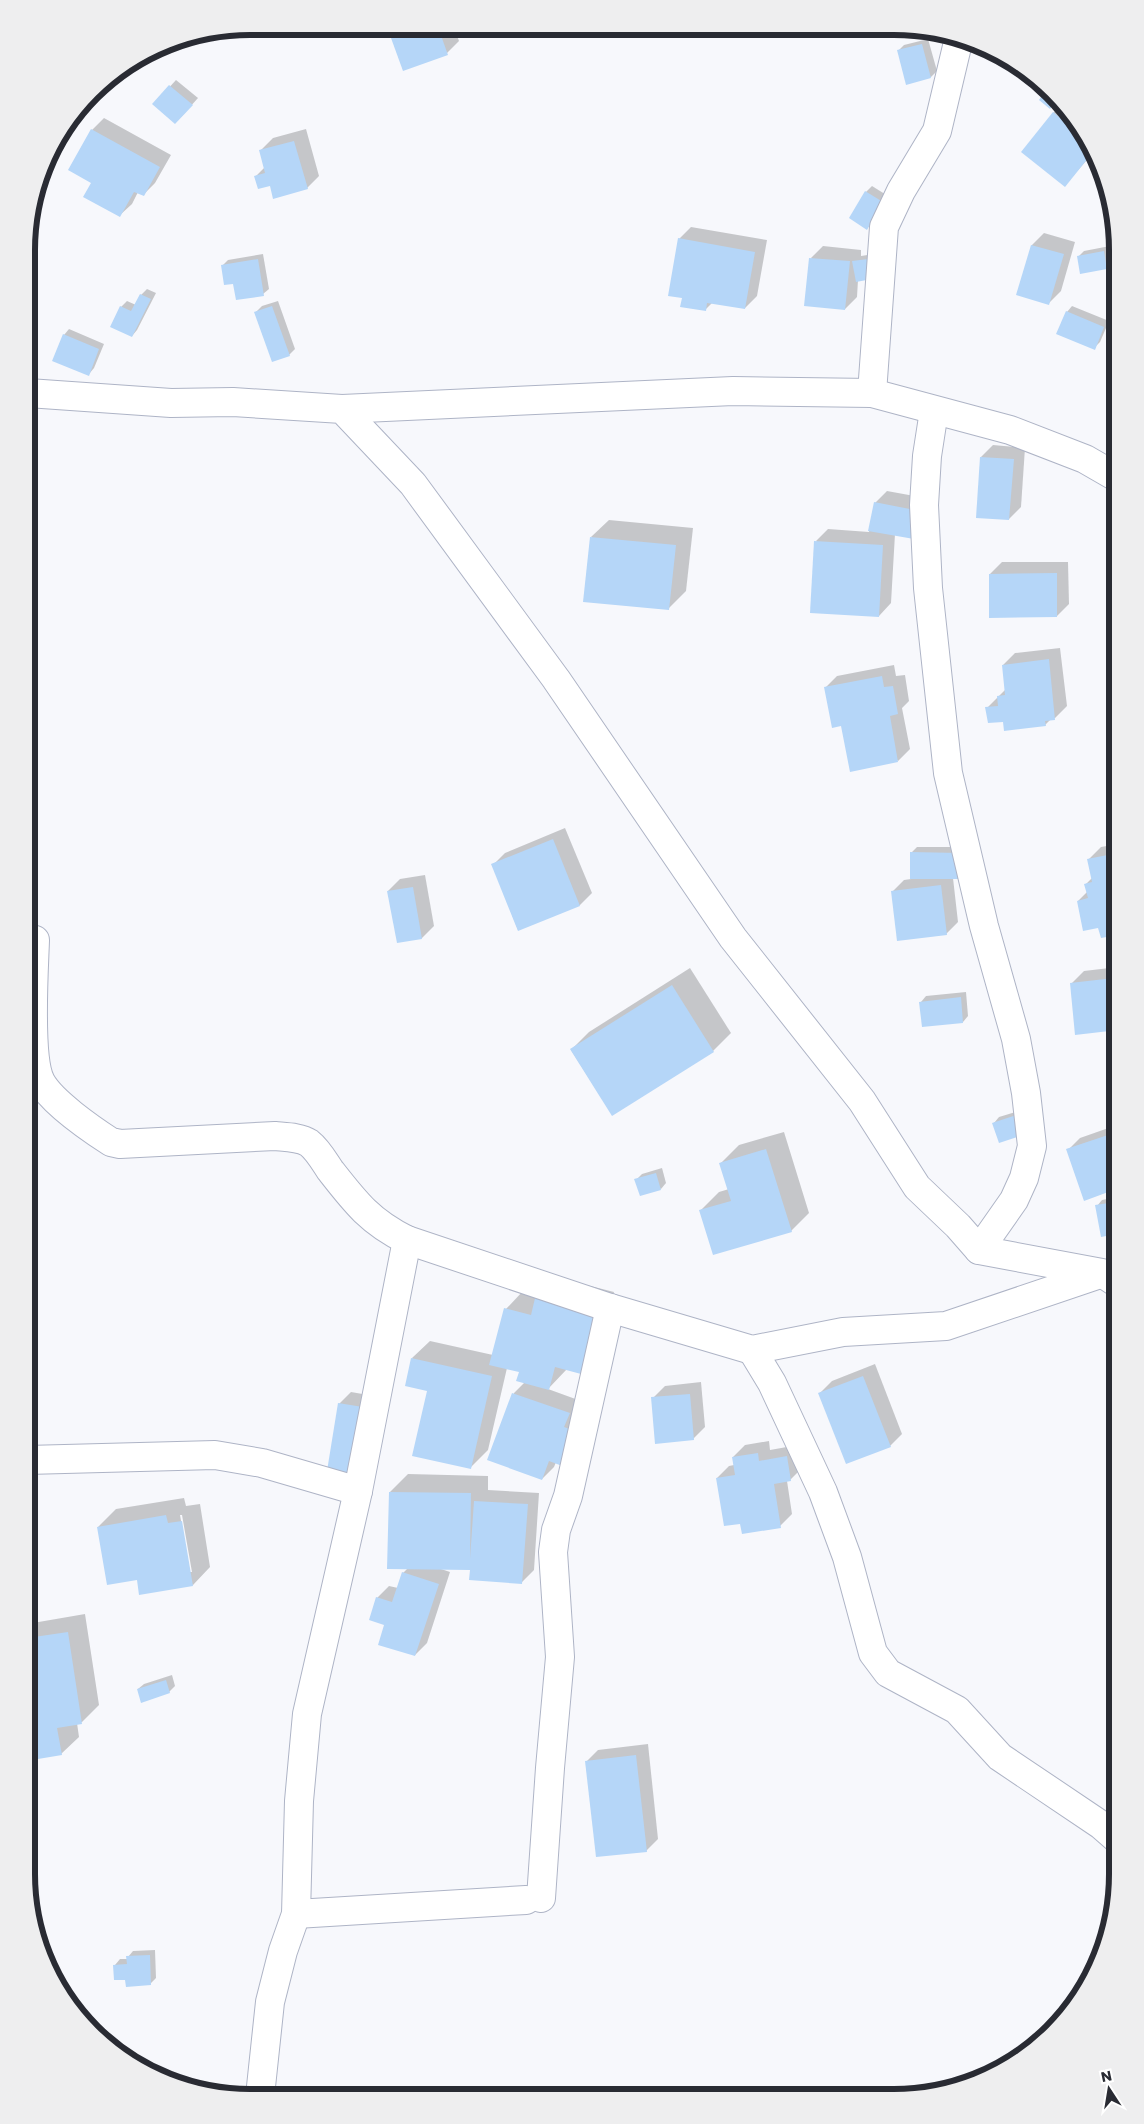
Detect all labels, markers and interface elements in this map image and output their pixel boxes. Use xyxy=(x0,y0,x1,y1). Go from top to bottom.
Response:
north arrow xyxy=(1084,2064,1134,2114)
text: N xyxy=(1099,2065,1114,2087)

